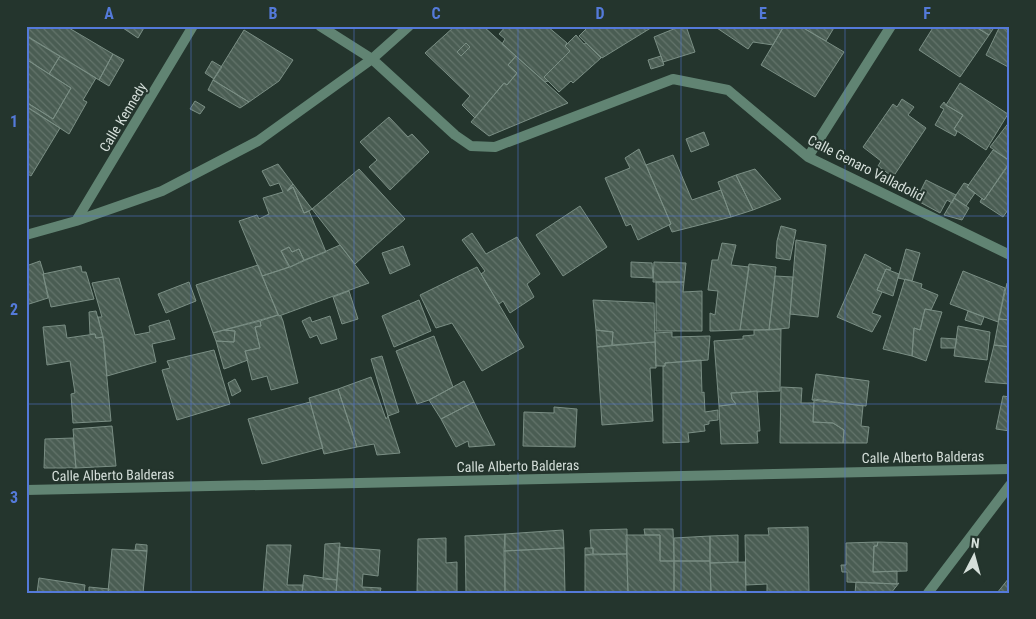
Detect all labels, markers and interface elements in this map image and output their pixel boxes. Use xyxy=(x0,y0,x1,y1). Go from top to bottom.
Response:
text: A xyxy=(104,4,114,23)
text: B xyxy=(269,4,278,23)
text: C xyxy=(431,4,441,23)
text: D xyxy=(595,4,605,23)
text: E xyxy=(759,4,767,23)
text: F xyxy=(923,4,931,23)
street label: Calle Kennedy xyxy=(96,79,150,154)
text: 1 xyxy=(10,112,18,131)
street label: Calle Genaro Valladolid xyxy=(805,132,927,204)
text: 2 xyxy=(10,300,18,319)
street label: Calle Alberto Balderas xyxy=(862,448,984,466)
street label: Calle Alberto Balderas xyxy=(457,457,579,475)
street label: Calle Alberto Balderas xyxy=(52,466,174,484)
text: 3 xyxy=(10,488,18,507)
north arrow xyxy=(948,532,998,582)
text: N xyxy=(970,535,980,551)

